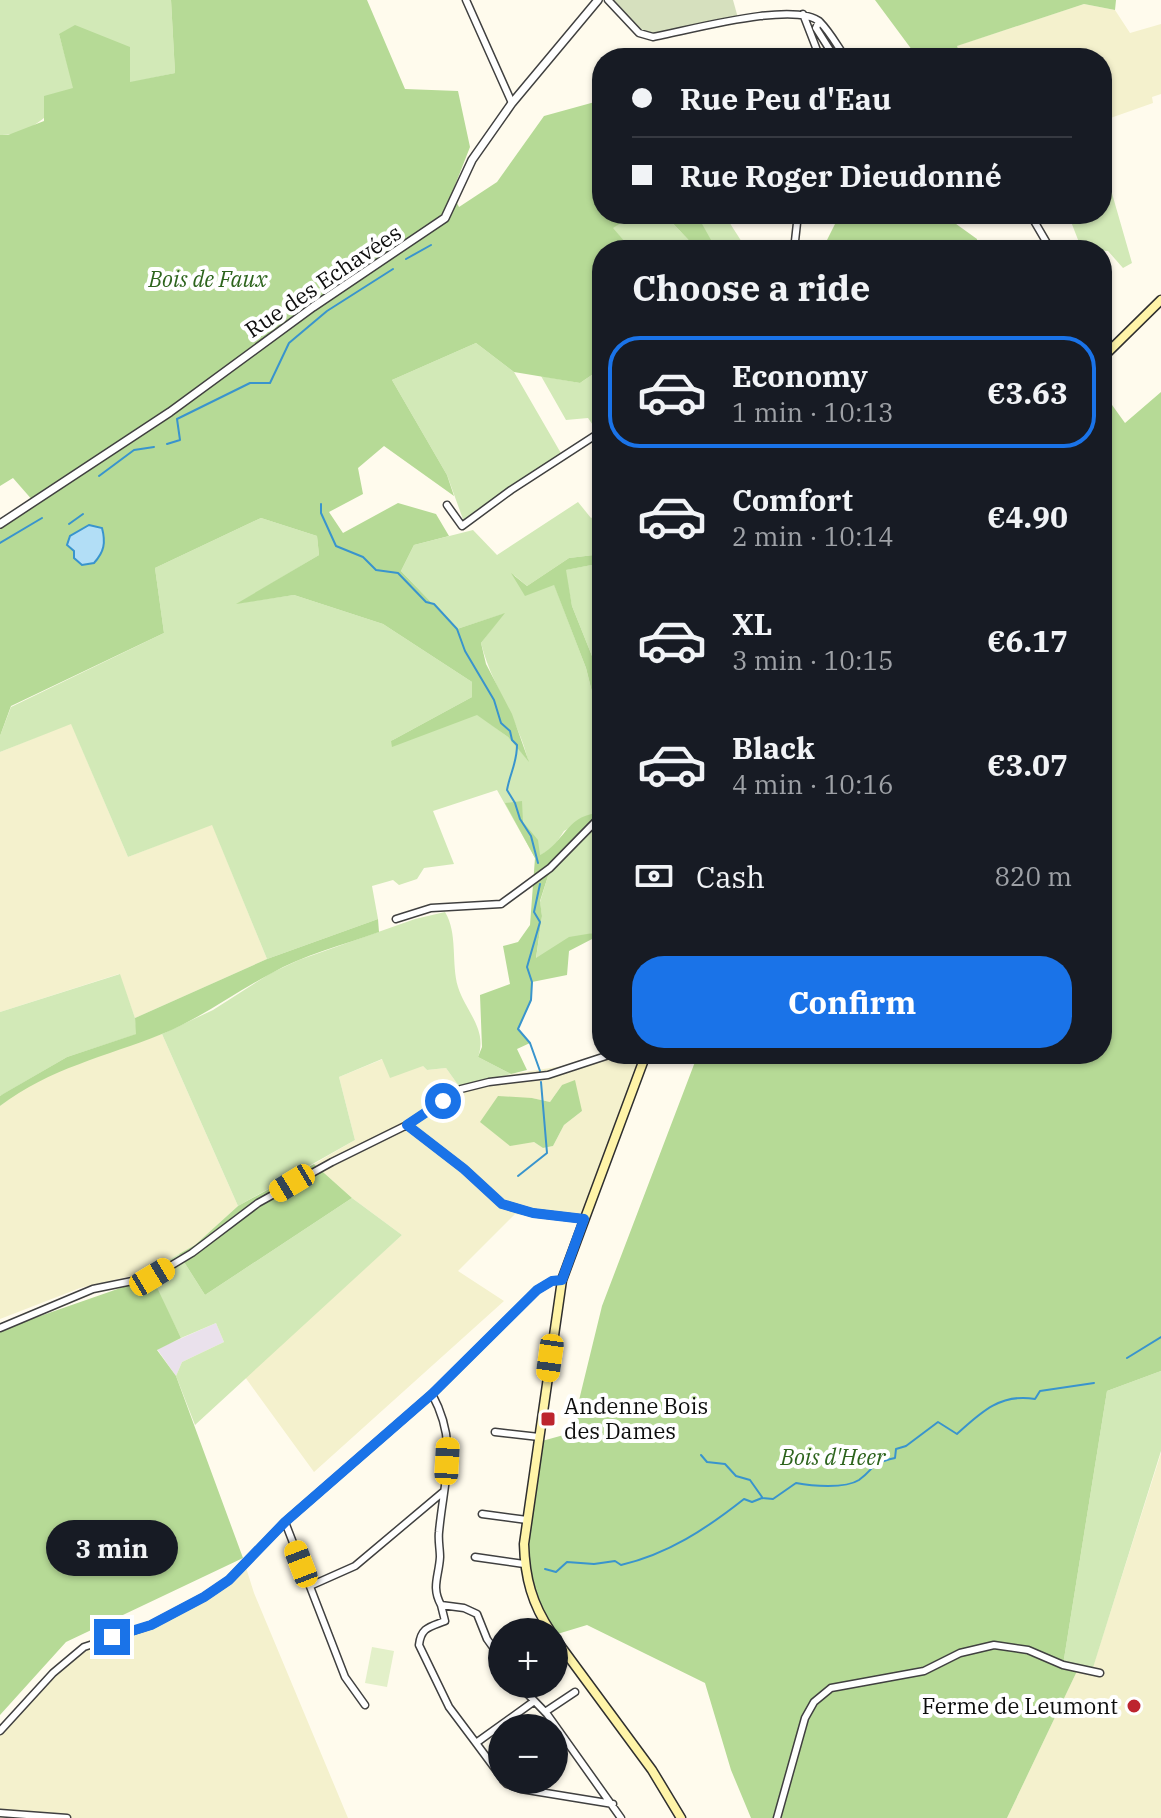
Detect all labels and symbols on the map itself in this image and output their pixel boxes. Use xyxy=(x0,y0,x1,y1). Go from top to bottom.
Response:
street label: Rue des Echavées xyxy=(239,217,407,344)
park label: Bois de Faux xyxy=(148,264,268,293)
route start xyxy=(425,1083,461,1119)
car xyxy=(265,1160,319,1206)
car xyxy=(125,1254,179,1300)
car xyxy=(535,1333,565,1383)
place label: Andenne Bois des Dames xyxy=(564,1391,708,1445)
marker: Andenne Bois des Dames xyxy=(539,1410,557,1428)
car xyxy=(434,1436,460,1486)
park label: Bois d'Heer xyxy=(779,1442,887,1471)
callout: 3 min xyxy=(46,1521,178,1577)
car xyxy=(281,1537,321,1591)
route end xyxy=(94,1619,130,1655)
place label: Ferme de Leumont xyxy=(922,1691,1118,1720)
marker: Ferme de Leumont xyxy=(1125,1697,1143,1715)

